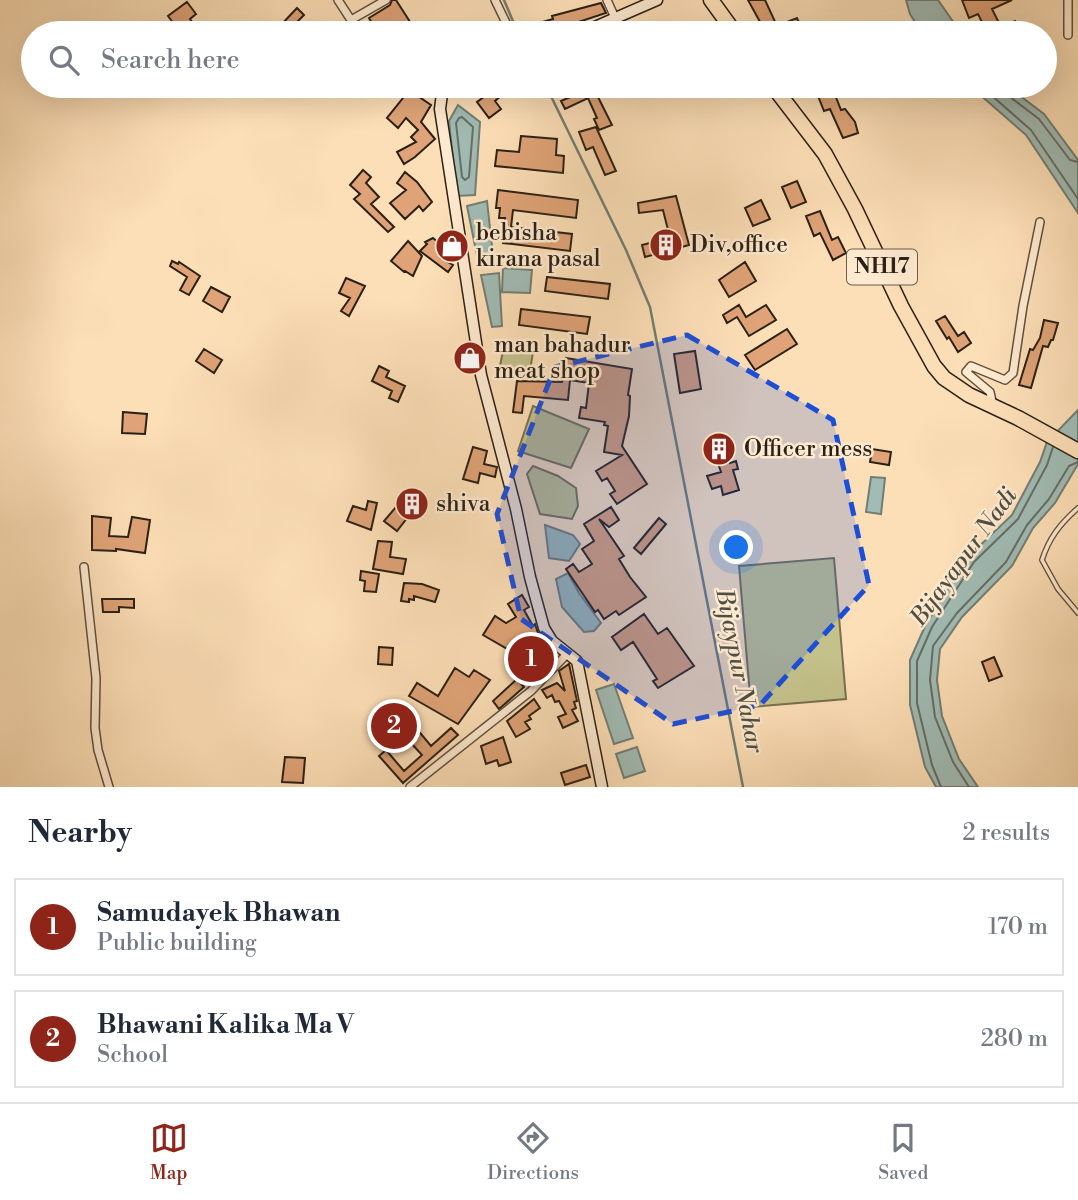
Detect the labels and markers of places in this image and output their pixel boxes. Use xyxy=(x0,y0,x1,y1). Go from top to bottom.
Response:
place label: bebisha kirana pasal xyxy=(476,219,601,273)
building icon: Div,office xyxy=(647,226,685,264)
shop icon: bebisha kirana pasal xyxy=(433,227,471,265)
place label: Div,office xyxy=(690,231,788,259)
place label: man bahadur meat shop xyxy=(494,331,631,385)
shop icon: man bahadur meat shop xyxy=(451,339,489,377)
building icon: Officer mess xyxy=(700,430,738,468)
place label: Officer mess xyxy=(744,435,872,463)
building icon: shiva xyxy=(393,485,431,523)
place label: shiva xyxy=(436,490,491,518)
pin: 1 xyxy=(508,633,554,685)
pin: 2 xyxy=(371,700,417,752)

